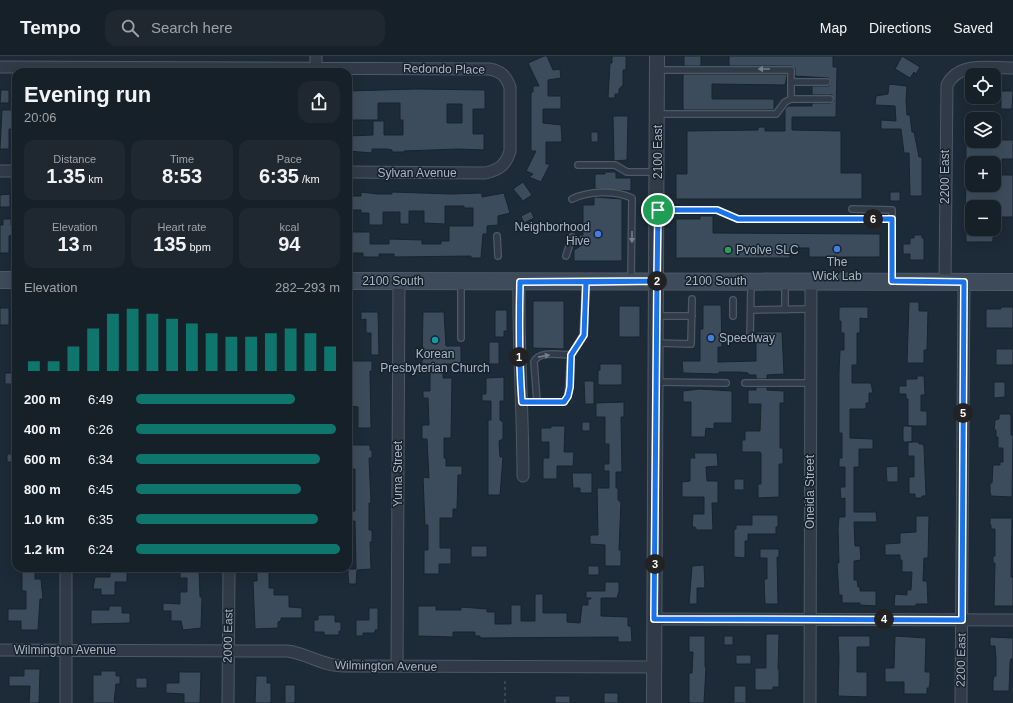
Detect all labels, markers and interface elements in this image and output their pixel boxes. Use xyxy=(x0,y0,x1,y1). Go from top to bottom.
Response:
search box xyxy=(105,10,385,46)
text: Tempo xyxy=(20,17,81,38)
icon: search xyxy=(119,17,141,39)
text: Search here xyxy=(151,19,233,36)
text: Map xyxy=(820,20,847,36)
text: Directions xyxy=(869,20,931,36)
text: Saved xyxy=(953,20,993,36)
street label: Redondo Place xyxy=(403,61,485,77)
one-way arrow xyxy=(757,66,770,72)
map controls xyxy=(965,68,1001,236)
button: locate xyxy=(965,68,1001,104)
button: share xyxy=(298,81,340,123)
text: Evening run xyxy=(24,82,151,107)
text: 20:06 xyxy=(24,110,57,125)
button: layers xyxy=(965,112,1001,148)
street label: 2100 East xyxy=(651,124,665,179)
street label: 2200 East xyxy=(938,149,952,204)
text: Distance xyxy=(53,153,96,165)
text: Time xyxy=(170,153,194,165)
text: Pace xyxy=(277,153,302,165)
button: + xyxy=(965,156,1001,192)
text: 1.35 xyxy=(46,165,85,187)
text: 8:53 xyxy=(162,165,202,187)
text: 6:35 xyxy=(259,165,299,187)
street label: Sylvan Avenue xyxy=(377,166,457,180)
text: km xyxy=(85,173,103,185)
text: /km xyxy=(299,173,320,185)
pin xyxy=(641,193,675,227)
icon: arrive xyxy=(647,199,669,221)
button: − xyxy=(965,200,1001,236)
pin: 6 xyxy=(863,209,883,229)
text: 6 xyxy=(870,213,876,225)
place label: Neighborhood Hive xyxy=(515,220,590,248)
text: Elevation xyxy=(52,221,97,233)
text: Heart rate xyxy=(158,221,206,233)
text: kcal xyxy=(280,221,299,233)
marker: Neighborhood Hive xyxy=(593,229,603,239)
one-way arrow xyxy=(628,231,635,243)
text: 13 xyxy=(57,233,80,255)
text: 135 xyxy=(153,233,186,255)
text: 94 xyxy=(278,233,300,255)
text: m xyxy=(80,241,92,253)
text: bpm xyxy=(186,241,211,253)
place label: Pvolve SLC xyxy=(736,243,799,257)
marker: The Wick Lab xyxy=(832,244,842,254)
marker: Pvolve SLC xyxy=(723,245,733,255)
place label: The Wick Lab xyxy=(812,255,862,283)
pin: 2 xyxy=(647,271,667,291)
street label: 2100 South xyxy=(362,274,424,288)
street label: 2100 South xyxy=(685,274,747,288)
text: 2 xyxy=(654,275,660,287)
text: Elevation xyxy=(24,280,77,295)
text: 282–293 m xyxy=(275,280,340,295)
place label: Speedway xyxy=(719,331,775,345)
marker: Speedway xyxy=(706,333,716,343)
marker: Korean Presbyterian Church xyxy=(430,335,440,345)
place label: Korean Presbyterian Church xyxy=(380,347,490,375)
pin: 1 xyxy=(509,347,529,367)
text: 1 xyxy=(516,351,522,363)
one-way arrow xyxy=(537,353,550,359)
text: 200 m xyxy=(24,392,61,407)
text: 6:49 xyxy=(88,392,113,407)
pin: 5 xyxy=(953,403,973,423)
text: 5 xyxy=(960,407,966,419)
text: 400 m xyxy=(24,422,61,437)
text: 6:26 xyxy=(88,422,113,437)
street label: Yuma Street xyxy=(391,440,405,507)
text: 600 m xyxy=(24,452,61,467)
text: 6:34 xyxy=(88,452,113,467)
street label: Oneida Street xyxy=(803,454,817,529)
text: 800 m xyxy=(24,482,61,497)
text: 6:45 xyxy=(88,482,113,497)
text: 1.0 km xyxy=(24,512,64,527)
text: 6:35 xyxy=(88,512,113,527)
text: 1.2 km xyxy=(24,542,64,557)
text: 6:24 xyxy=(88,542,113,557)
pin: 3 xyxy=(645,554,665,574)
text: 3 xyxy=(652,558,658,570)
street label: 2000 East xyxy=(221,608,235,663)
pin: 4 xyxy=(874,609,894,629)
text: 4 xyxy=(881,613,887,625)
street label: 2200 East xyxy=(954,632,968,687)
street label: Wilmington Avenue xyxy=(14,643,117,657)
street label: Wilmington Avenue xyxy=(335,658,438,674)

